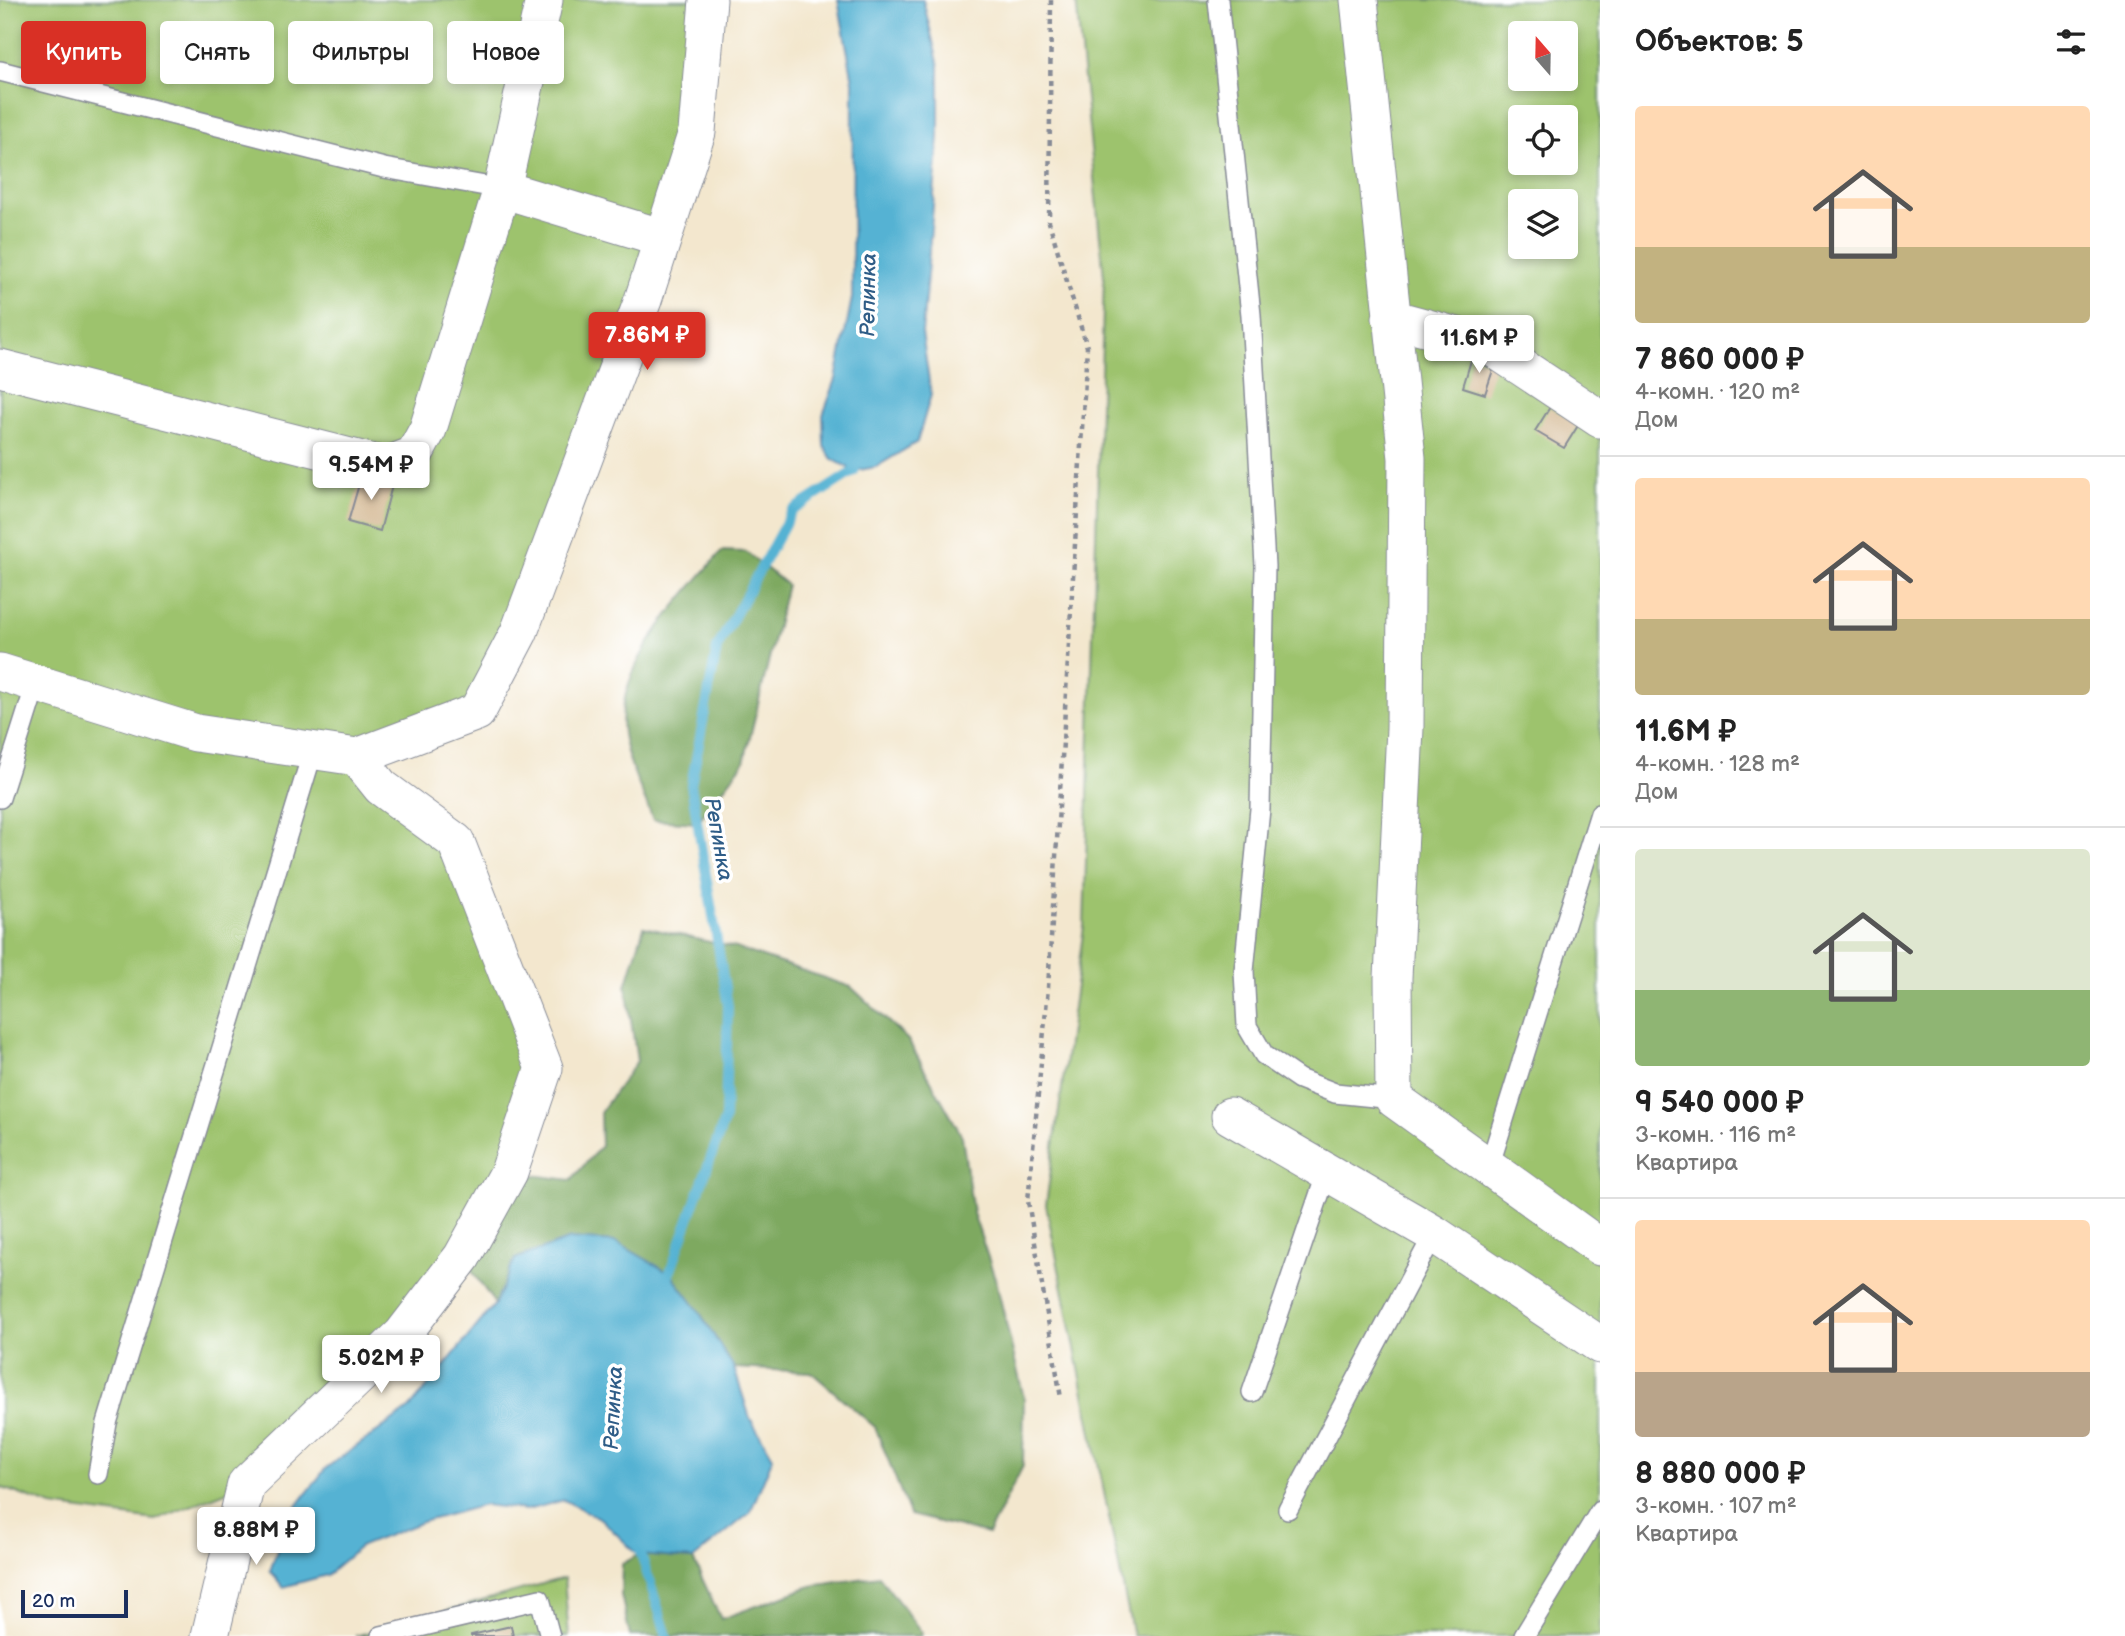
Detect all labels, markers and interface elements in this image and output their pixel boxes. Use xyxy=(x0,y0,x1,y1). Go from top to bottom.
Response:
chip: Купить xyxy=(21,21,146,84)
chip: Снять xyxy=(160,21,274,84)
chip: Фильтры xyxy=(288,21,433,84)
chip: Новое xyxy=(447,21,564,84)
north arrow xyxy=(1508,21,1578,91)
map controls xyxy=(1508,21,1578,259)
icon: filters xyxy=(2052,23,2090,61)
text: Объектов: 5 xyxy=(1635,24,1804,60)
button: locate xyxy=(1508,105,1578,175)
icon: home xyxy=(1800,151,1926,277)
button: layers xyxy=(1508,189,1578,259)
water label: Репинка xyxy=(855,253,882,337)
pin: 7.86M ₽ xyxy=(582,312,712,372)
pin: 11.6M ₽ xyxy=(1414,316,1544,375)
text: 7.86M ₽ xyxy=(605,321,689,349)
text: 11.6M ₽ xyxy=(1440,324,1518,352)
text: 7 860 000 ₽ xyxy=(1635,342,1804,378)
text: 4-комн. · 120 m² xyxy=(1635,378,1800,406)
text: Дом xyxy=(1635,406,1678,434)
pin: 9.54M ₽ xyxy=(306,442,436,502)
text: 9.54M ₽ xyxy=(329,451,413,479)
icon: home xyxy=(1800,523,1926,649)
text: 11.6M ₽ xyxy=(1635,714,1736,750)
text: 4-комн. · 128 m² xyxy=(1635,750,1800,778)
text: Дом xyxy=(1635,778,1678,806)
water label: Репинка xyxy=(699,795,738,883)
icon: home xyxy=(1800,894,1926,1020)
text: 9 540 000 ₽ xyxy=(1635,1085,1804,1121)
text: 3-комн. · 116 m² xyxy=(1635,1121,1796,1149)
text: Квартира xyxy=(1635,1149,1738,1177)
icon: home xyxy=(1800,1265,1926,1391)
pin: 5.02M ₽ xyxy=(316,1336,446,1395)
text: 5.02M ₽ xyxy=(338,1344,424,1372)
water label: Репинка xyxy=(599,1365,628,1451)
text: 8 880 000 ₽ xyxy=(1635,1456,1806,1492)
text: 3-комн. · 107 m² xyxy=(1635,1492,1797,1520)
pin: 8.88M ₽ xyxy=(191,1508,321,1567)
text: 8.88M ₽ xyxy=(213,1516,299,1544)
text: Квартира xyxy=(1635,1520,1738,1548)
scale bar xyxy=(21,1587,128,1619)
text: 20 m xyxy=(32,1590,75,1613)

